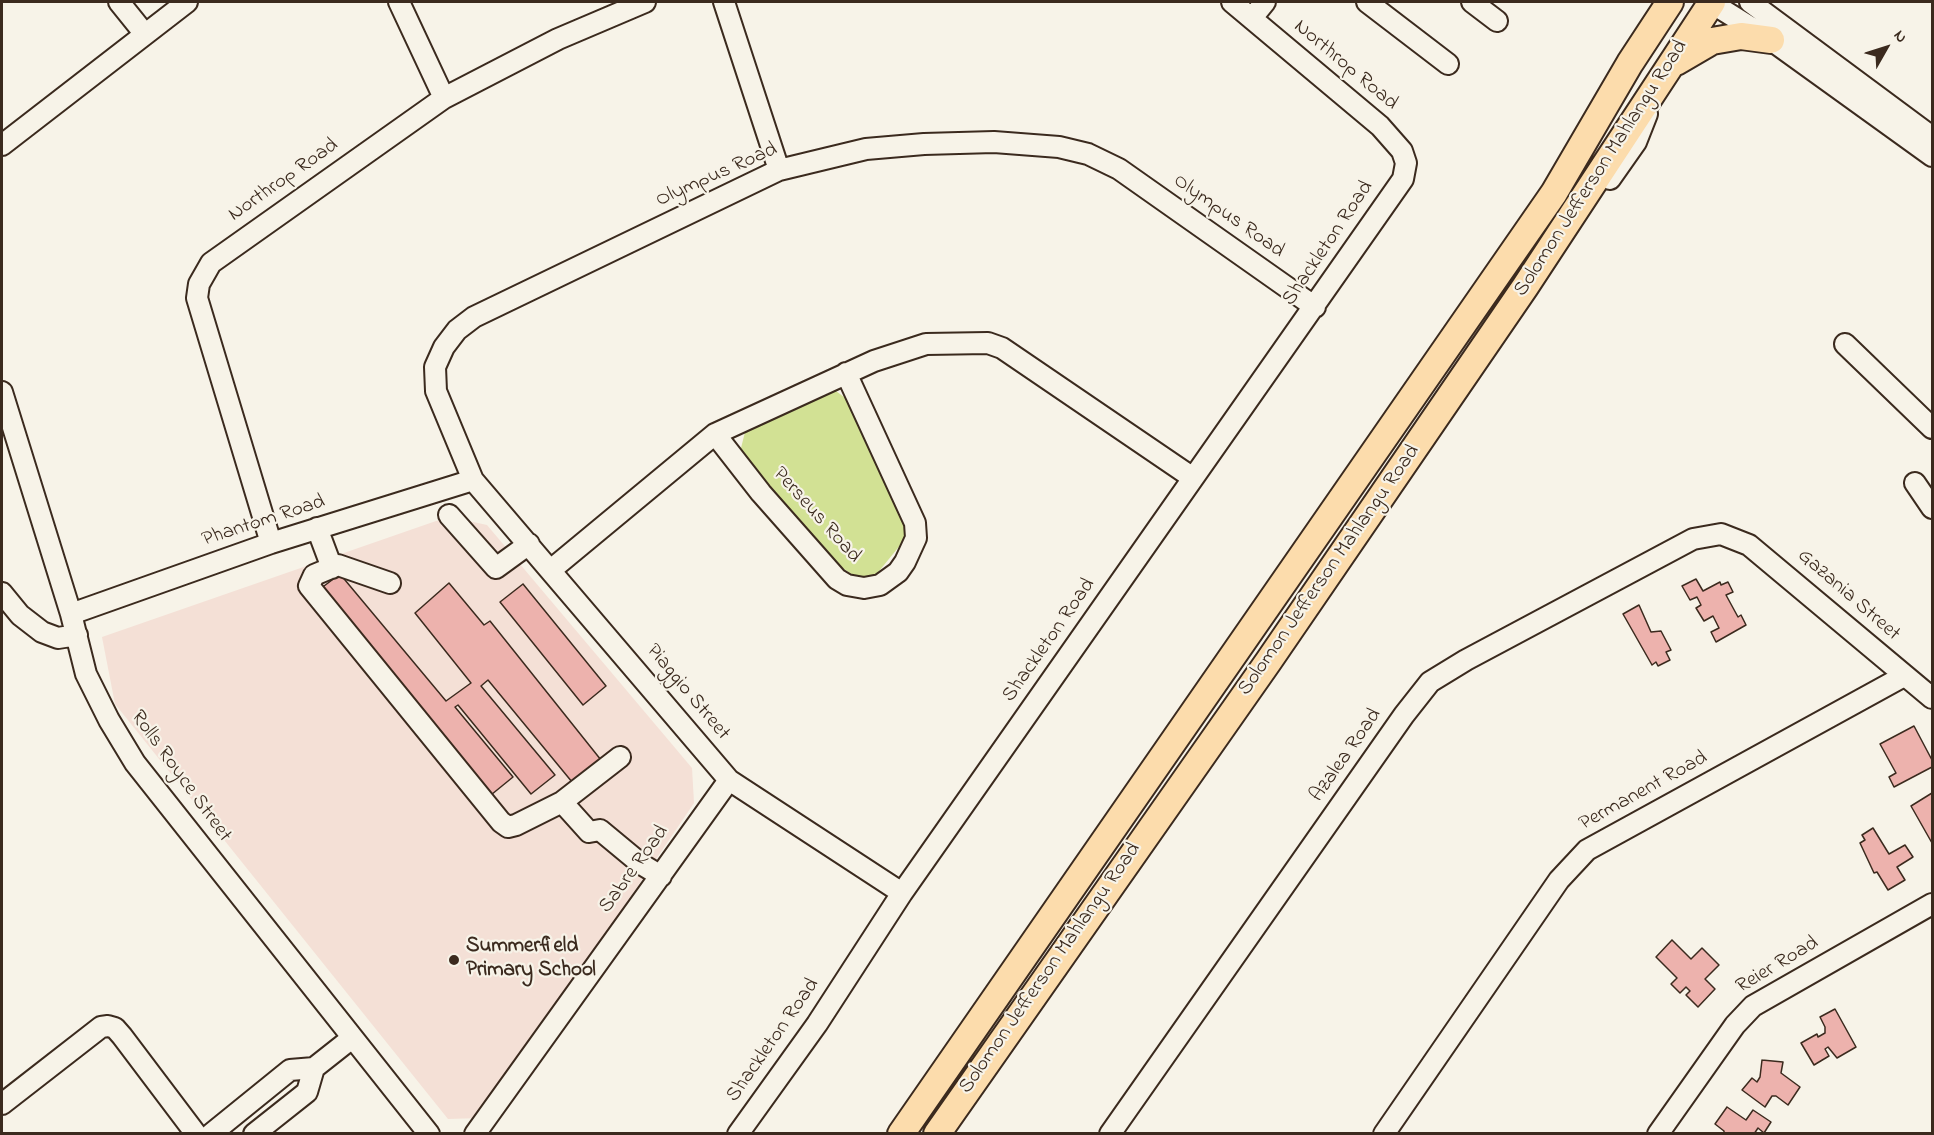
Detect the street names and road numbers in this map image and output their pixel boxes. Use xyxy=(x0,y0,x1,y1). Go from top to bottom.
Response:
street label: Northrop Road xyxy=(1288,15,1402,117)
street label: Solomon Jefferson Mahlangu Road xyxy=(1510,36,1694,302)
street label: Northrop Road xyxy=(224,134,344,228)
street label: Olympus Road xyxy=(652,138,782,214)
street label: Olympus Road xyxy=(1167,169,1289,265)
street label: Shackleton Road xyxy=(1278,177,1380,311)
street label: Solomon Jefferson Mahlangu Road xyxy=(1233,441,1427,701)
street label: Perseus Road xyxy=(766,463,866,569)
street label: Phantom Road xyxy=(199,490,329,554)
street label: Gazania Street xyxy=(1791,544,1905,648)
street label: Shackleton Road xyxy=(998,574,1102,708)
street label: Piaggio Street xyxy=(639,640,735,746)
street label: Azalea Road xyxy=(1306,704,1388,808)
street label: Rolls Royce Street xyxy=(124,706,236,848)
street label: Permanent Road xyxy=(1576,746,1712,838)
street label: Sabre Road xyxy=(595,821,675,919)
street label: Solomon Jefferson Mahlangu Road xyxy=(954,839,1148,1099)
street label: Reier Road xyxy=(1732,932,1824,1000)
street label: Shackleton Road xyxy=(722,974,826,1108)

